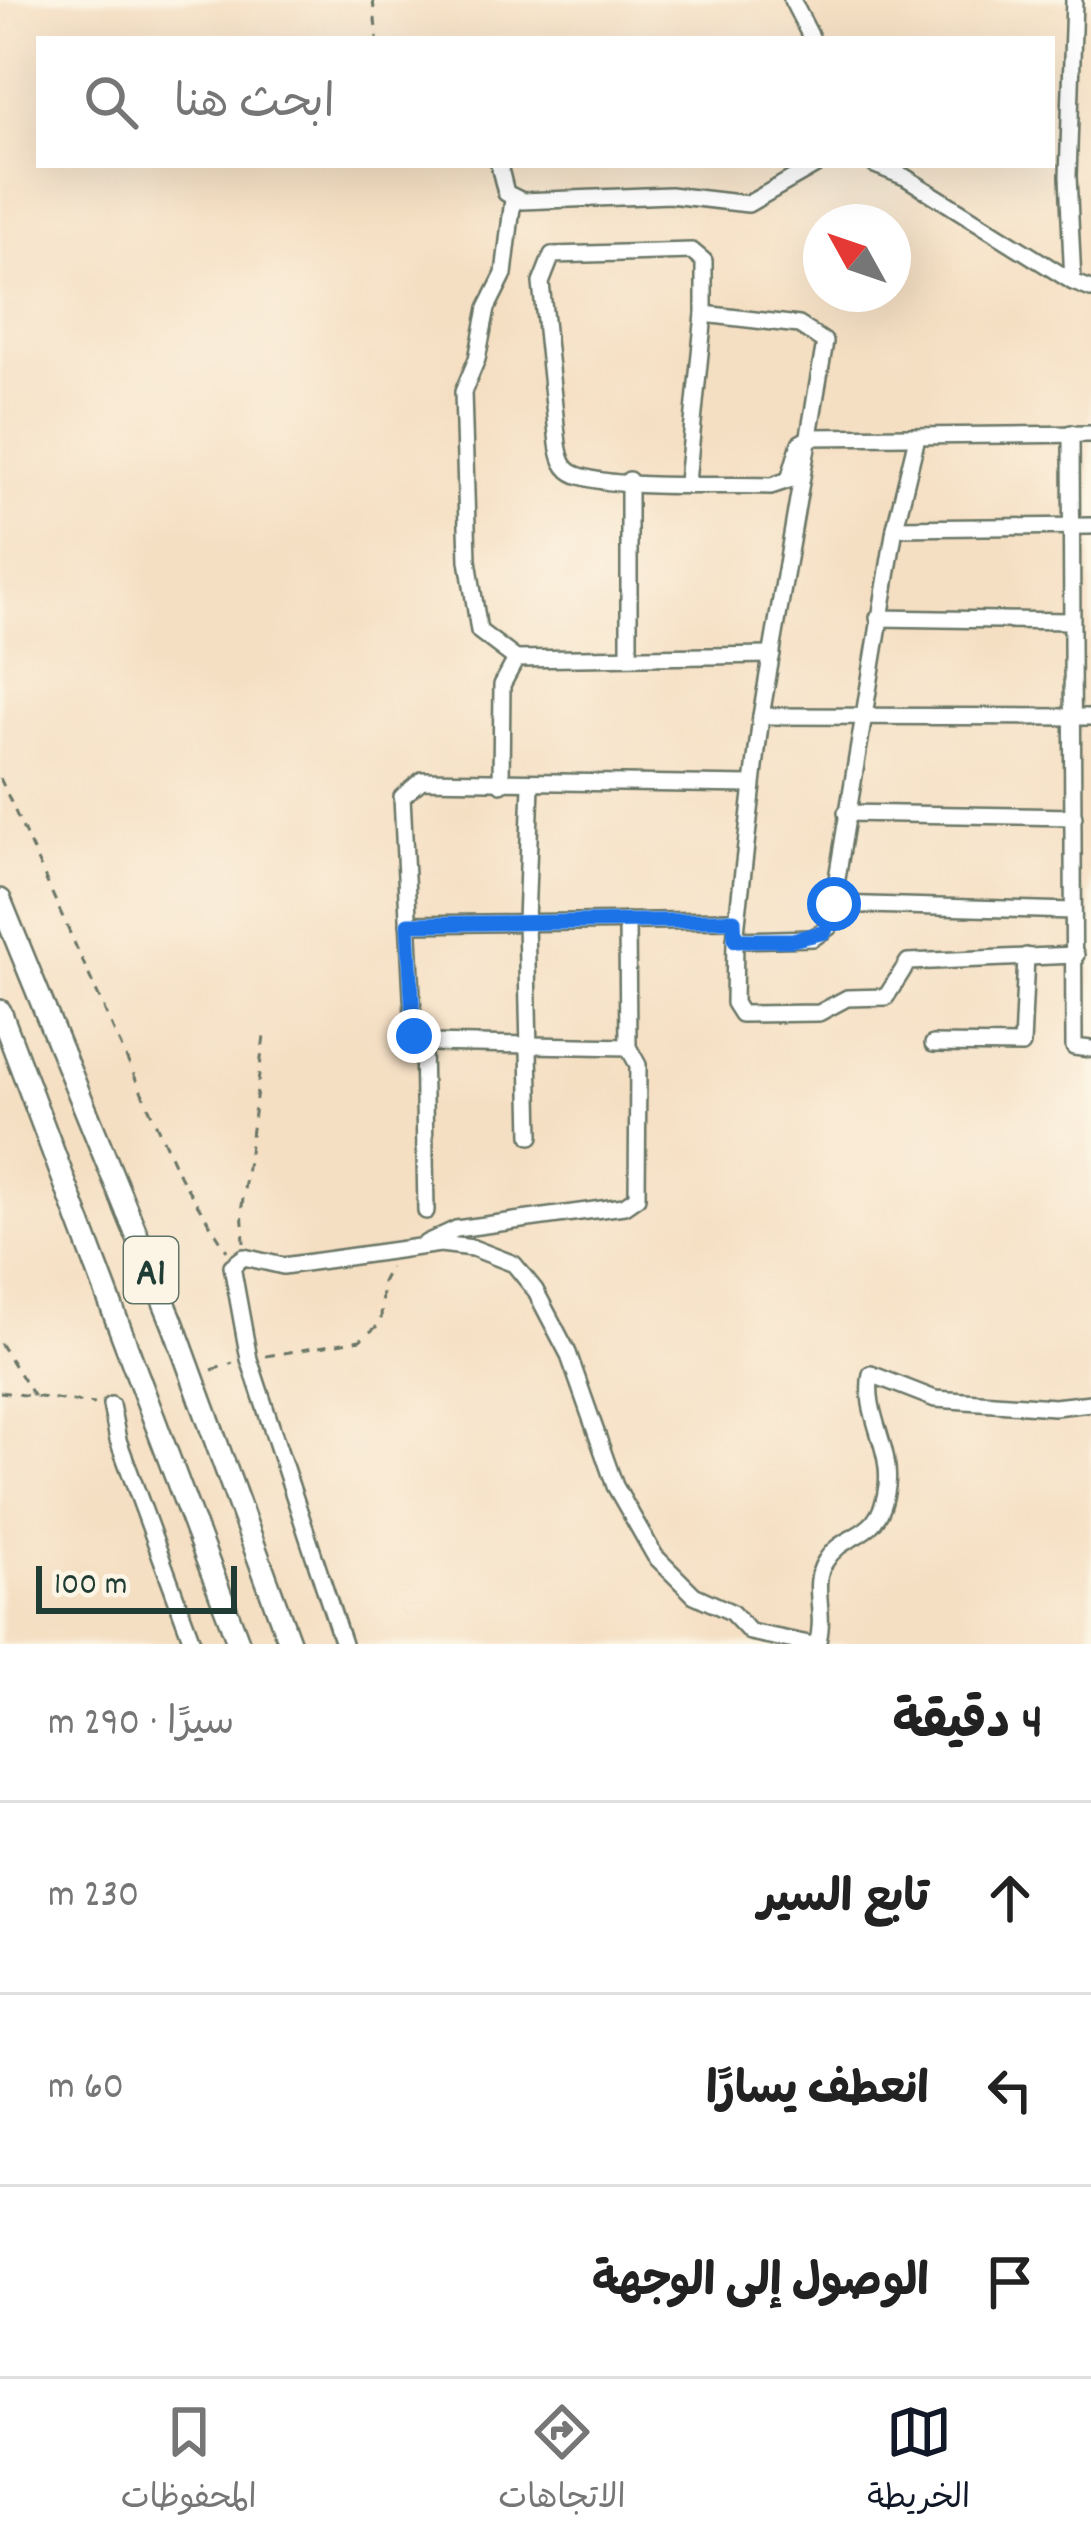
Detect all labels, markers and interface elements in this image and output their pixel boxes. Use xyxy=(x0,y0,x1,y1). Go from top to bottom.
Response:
search box xyxy=(36,36,1055,168)
icon: search xyxy=(78,69,144,135)
text: ابحث هنا xyxy=(174,74,335,138)
north arrow xyxy=(803,204,911,312)
route start xyxy=(807,877,861,931)
route end xyxy=(387,1009,441,1063)
road number: A1 xyxy=(124,1237,178,1303)
scale bar xyxy=(36,1560,237,1613)
text: 100 m xyxy=(54,1563,127,1610)
text: 4 دقيقة xyxy=(893,1690,1043,1762)
text: سيرًا · 290 m xyxy=(48,1698,235,1753)
icon: ahead xyxy=(977,1865,1043,1931)
text: تابع السير xyxy=(758,1869,929,1933)
text: 230 m xyxy=(48,1870,139,1925)
icon: left xyxy=(977,2057,1043,2123)
text: انعطف يسارًا xyxy=(706,2061,929,2125)
text: 60 m xyxy=(48,2062,124,2117)
icon: arrive xyxy=(977,2249,1043,2315)
text: الوصول إلى الوجهة xyxy=(592,2253,929,2317)
tab: المحفوظات xyxy=(121,2399,257,2525)
tab: الاتجاهات xyxy=(498,2399,626,2525)
tab: الخريطة xyxy=(867,2399,970,2525)

